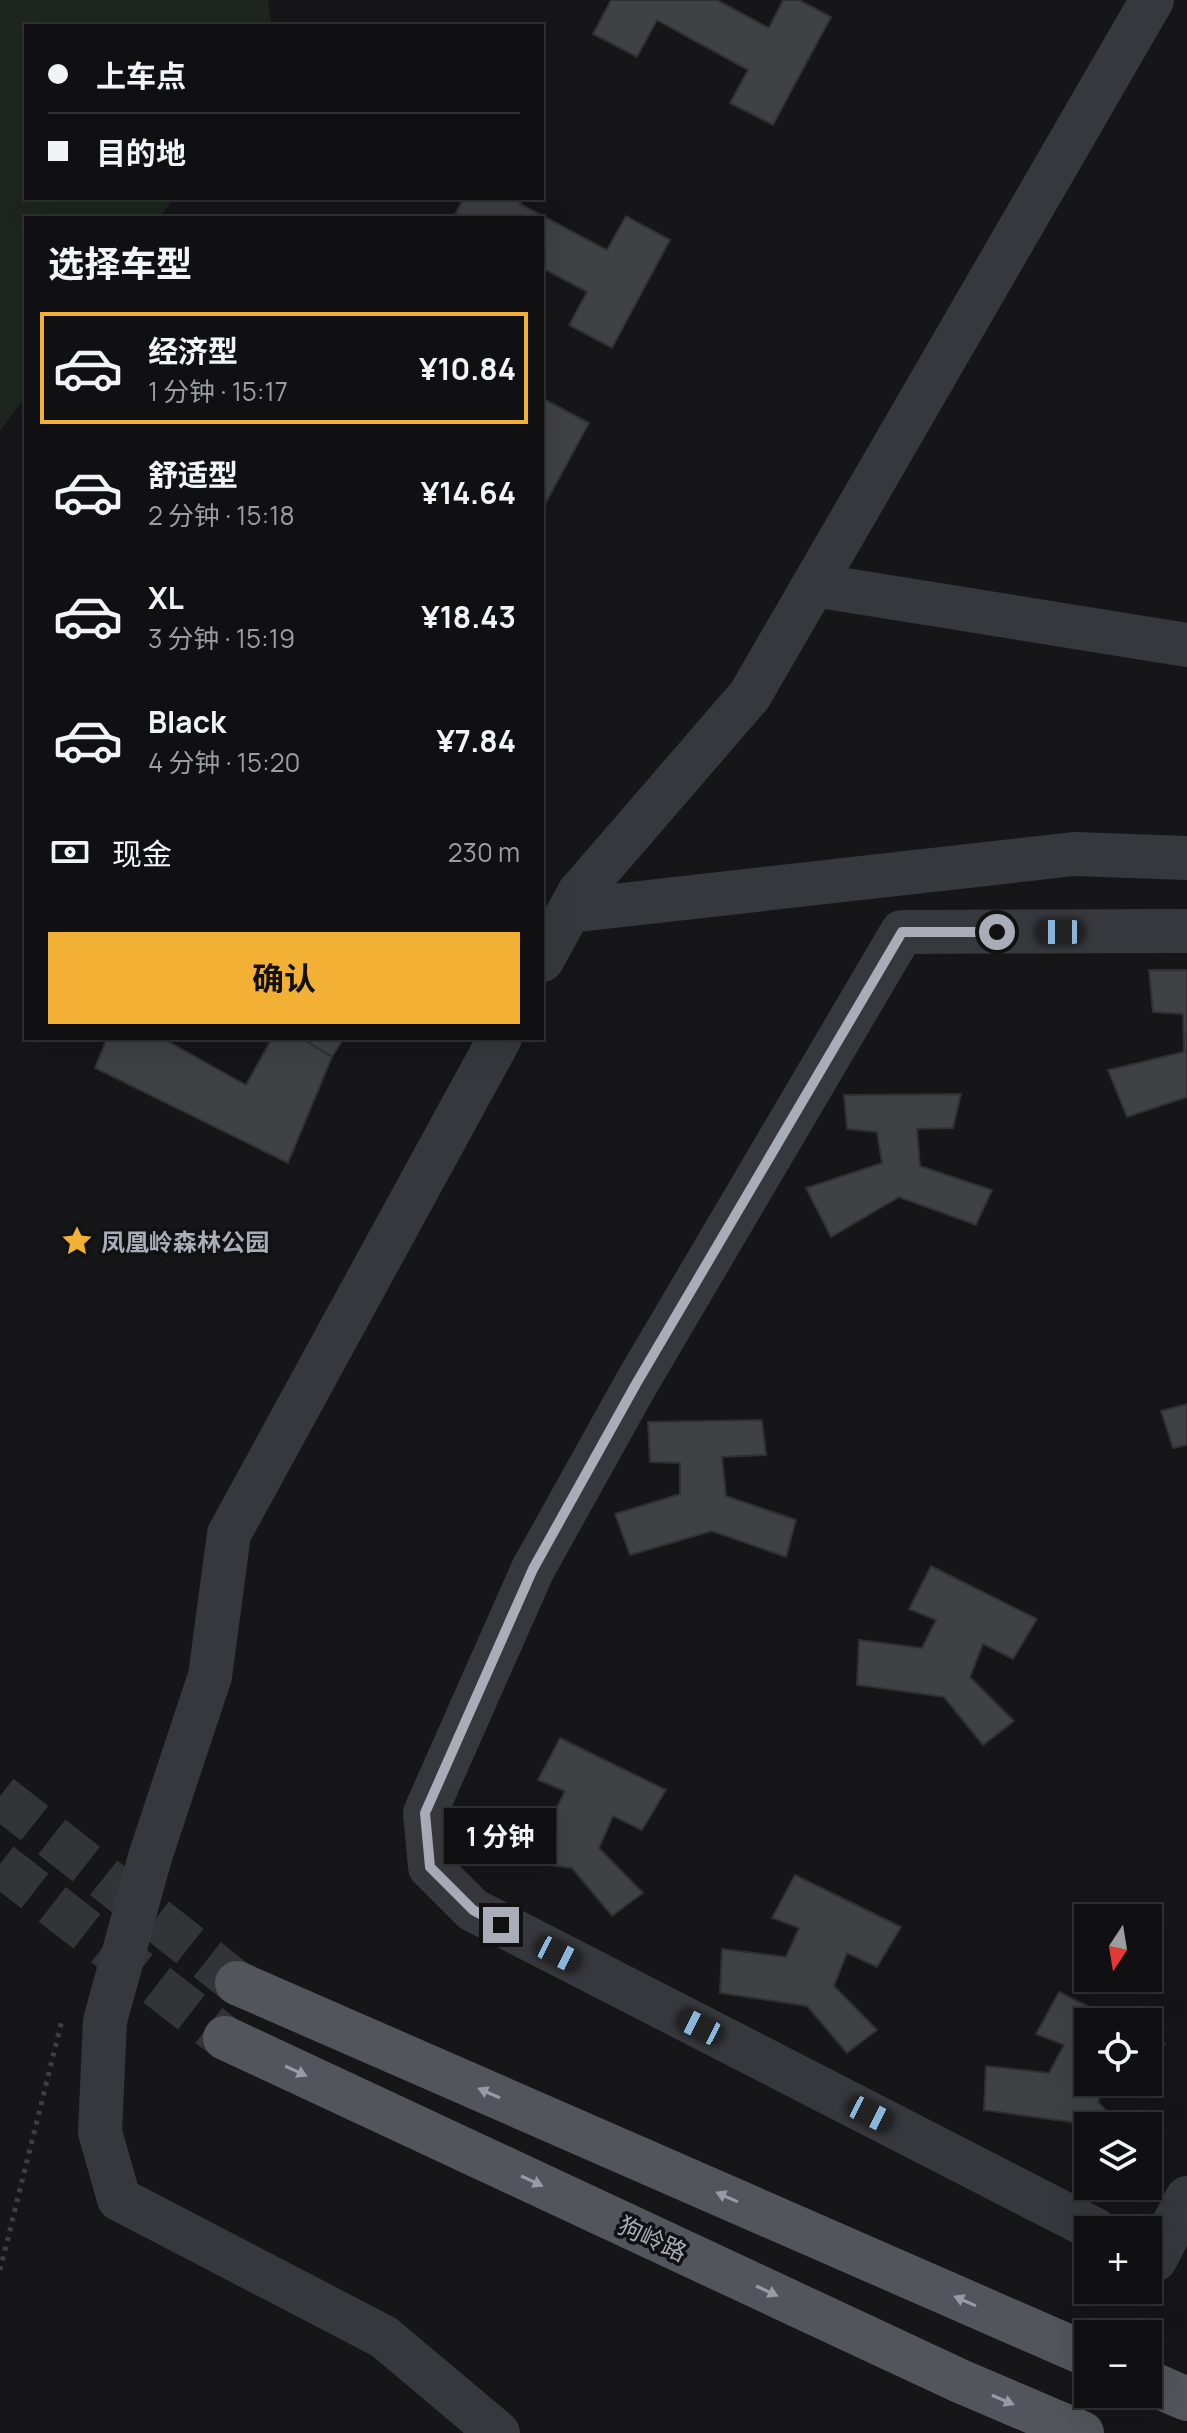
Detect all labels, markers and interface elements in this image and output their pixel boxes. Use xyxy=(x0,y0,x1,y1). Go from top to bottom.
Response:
text: 上车点 xyxy=(96,55,186,96)
text: 目的地 xyxy=(96,132,186,173)
text: 选择车型 xyxy=(48,239,192,288)
text: 经济型 xyxy=(148,330,238,371)
icon: car xyxy=(52,332,124,404)
text: ¥10.84 xyxy=(419,348,516,389)
text: 1 分钟 · 15:17 xyxy=(148,373,288,409)
text: 舒适型 xyxy=(148,454,238,495)
icon: car xyxy=(52,456,124,528)
text: ¥14.64 xyxy=(421,472,516,513)
text: 2 分钟 · 15:18 xyxy=(148,497,294,533)
text: XL xyxy=(148,577,184,618)
icon: car xyxy=(52,580,124,652)
text: ¥18.43 xyxy=(421,596,516,637)
text: 3 分钟 · 15:19 xyxy=(148,620,295,656)
text: Black xyxy=(148,701,226,742)
icon: car xyxy=(52,704,124,776)
text: ¥7.84 xyxy=(436,720,516,761)
text: 4 分钟 · 15:20 xyxy=(148,744,300,780)
icon: cash xyxy=(48,830,92,874)
text: 现金 xyxy=(112,833,172,874)
text: 230 m xyxy=(448,834,520,870)
route start xyxy=(979,914,1015,950)
car xyxy=(1036,920,1084,944)
button: 确认 xyxy=(48,932,520,1024)
place icon: 凤凰岭森林公园 xyxy=(60,1224,94,1258)
place label: 凤凰岭森林公园 xyxy=(101,1225,269,1258)
callout: 1 分钟 xyxy=(445,1809,557,1865)
text: 1 分钟 xyxy=(466,1818,534,1854)
north arrow xyxy=(1074,1904,1162,1992)
map controls xyxy=(1074,1904,1162,2408)
route end xyxy=(483,1907,519,1943)
car xyxy=(531,1932,585,1976)
car xyxy=(673,2005,727,2049)
button: locate xyxy=(1074,2008,1162,2096)
one-way arrow xyxy=(284,2064,308,2078)
one-way arrow xyxy=(477,2086,501,2100)
car xyxy=(843,2092,897,2136)
button: layers xyxy=(1074,2112,1162,2200)
one-way arrow xyxy=(520,2174,543,2188)
one-way arrow xyxy=(715,2191,739,2204)
street label: 狗岭路 xyxy=(613,2208,693,2268)
button: + xyxy=(1074,2216,1162,2304)
one-way arrow xyxy=(755,2284,779,2298)
one-way arrow xyxy=(953,2295,977,2308)
button: − xyxy=(1074,2320,1162,2408)
one-way arrow xyxy=(991,2393,1015,2406)

